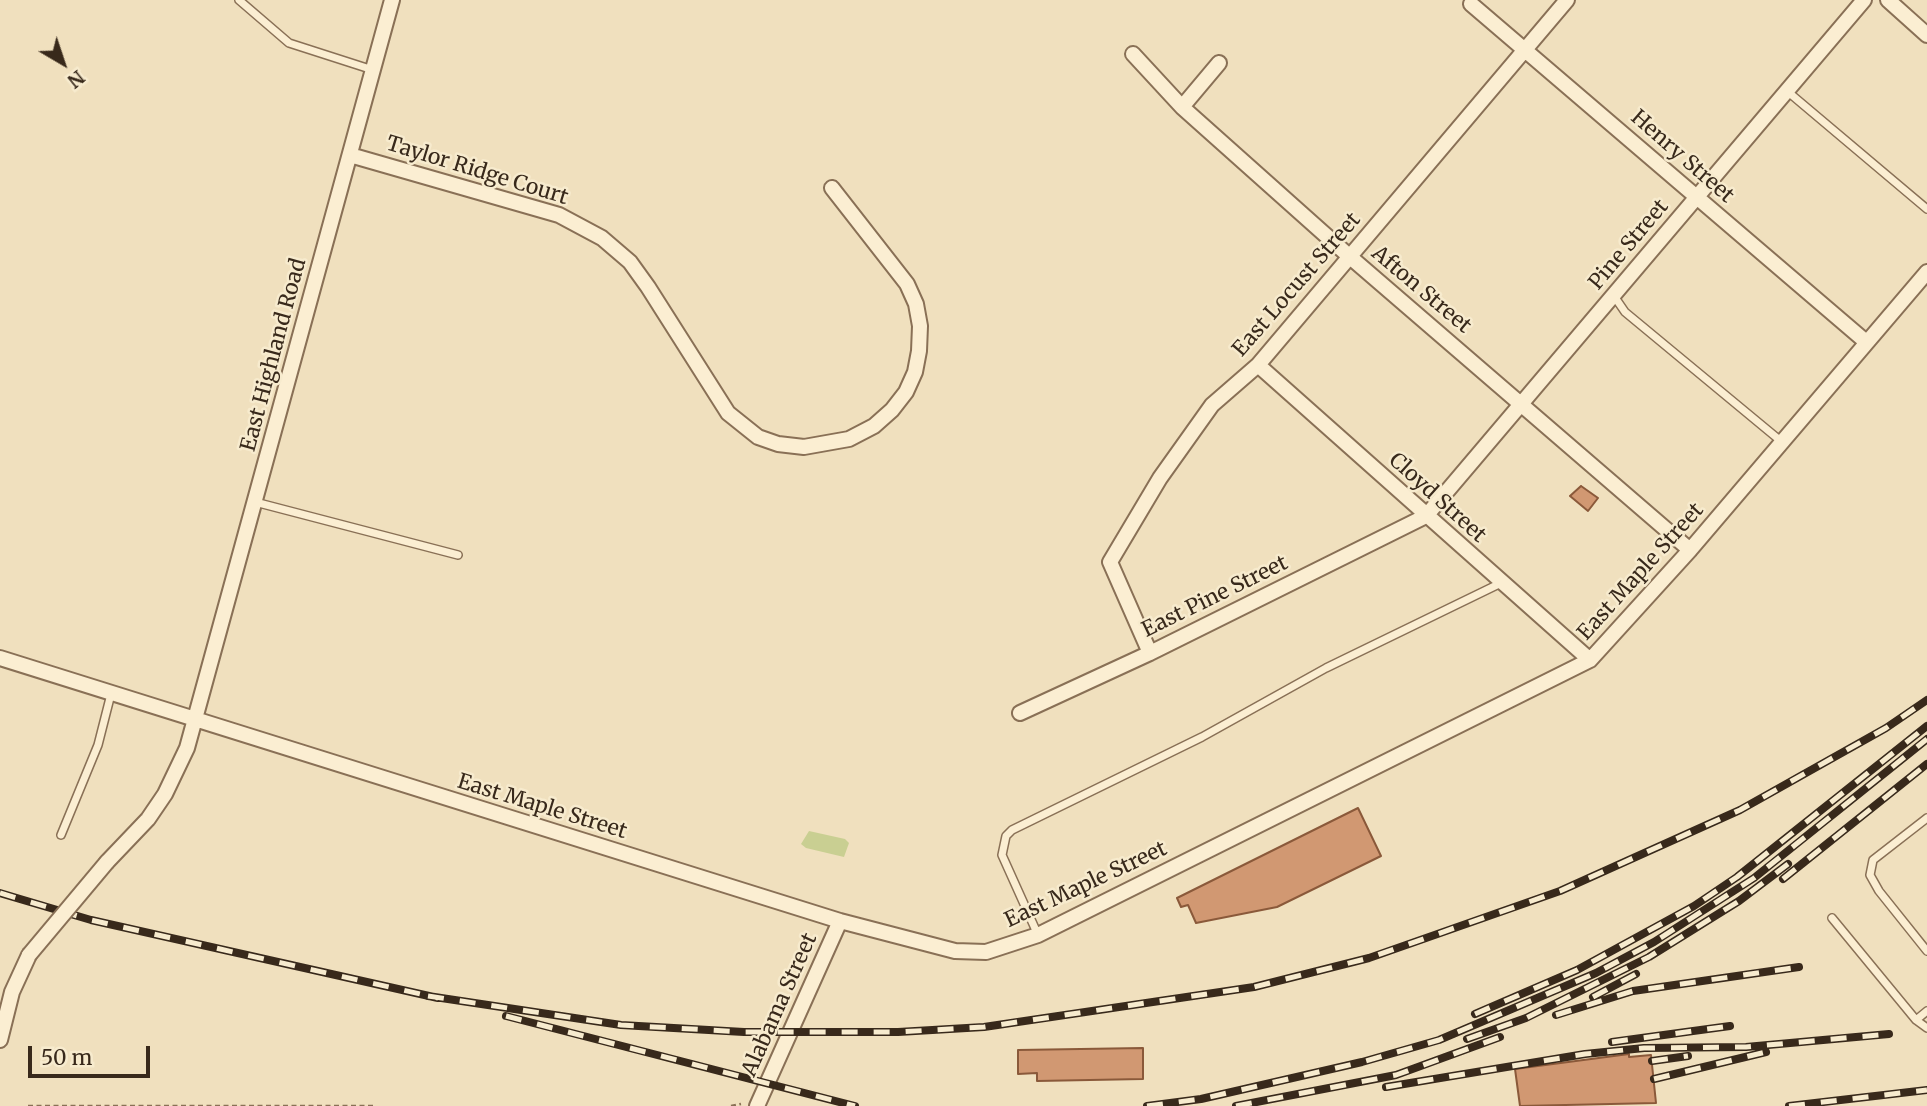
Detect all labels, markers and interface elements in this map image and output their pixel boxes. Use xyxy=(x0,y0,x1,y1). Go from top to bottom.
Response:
north arrow xyxy=(28,28,98,98)
text: N xyxy=(63,65,90,93)
street label: Henry Street xyxy=(1625,105,1739,209)
street label: Taylor Ridge Court xyxy=(383,131,571,211)
street label: Pine Street xyxy=(1584,195,1674,295)
street label: East Locust Street xyxy=(1228,208,1366,362)
street label: Afton Street xyxy=(1366,241,1476,339)
street label: East Highland Road xyxy=(236,256,312,454)
street label: Cloyd Street xyxy=(1383,448,1491,548)
street label: East Maple Street xyxy=(1573,498,1709,646)
street label: East Pine Street xyxy=(1138,551,1292,643)
street label: East Maple Street xyxy=(454,769,630,845)
street label: East Maple Street xyxy=(1001,836,1171,934)
street label: Alabama Street xyxy=(737,930,823,1080)
scale bar xyxy=(32,1032,154,1076)
text: 50 m xyxy=(41,1044,92,1071)

